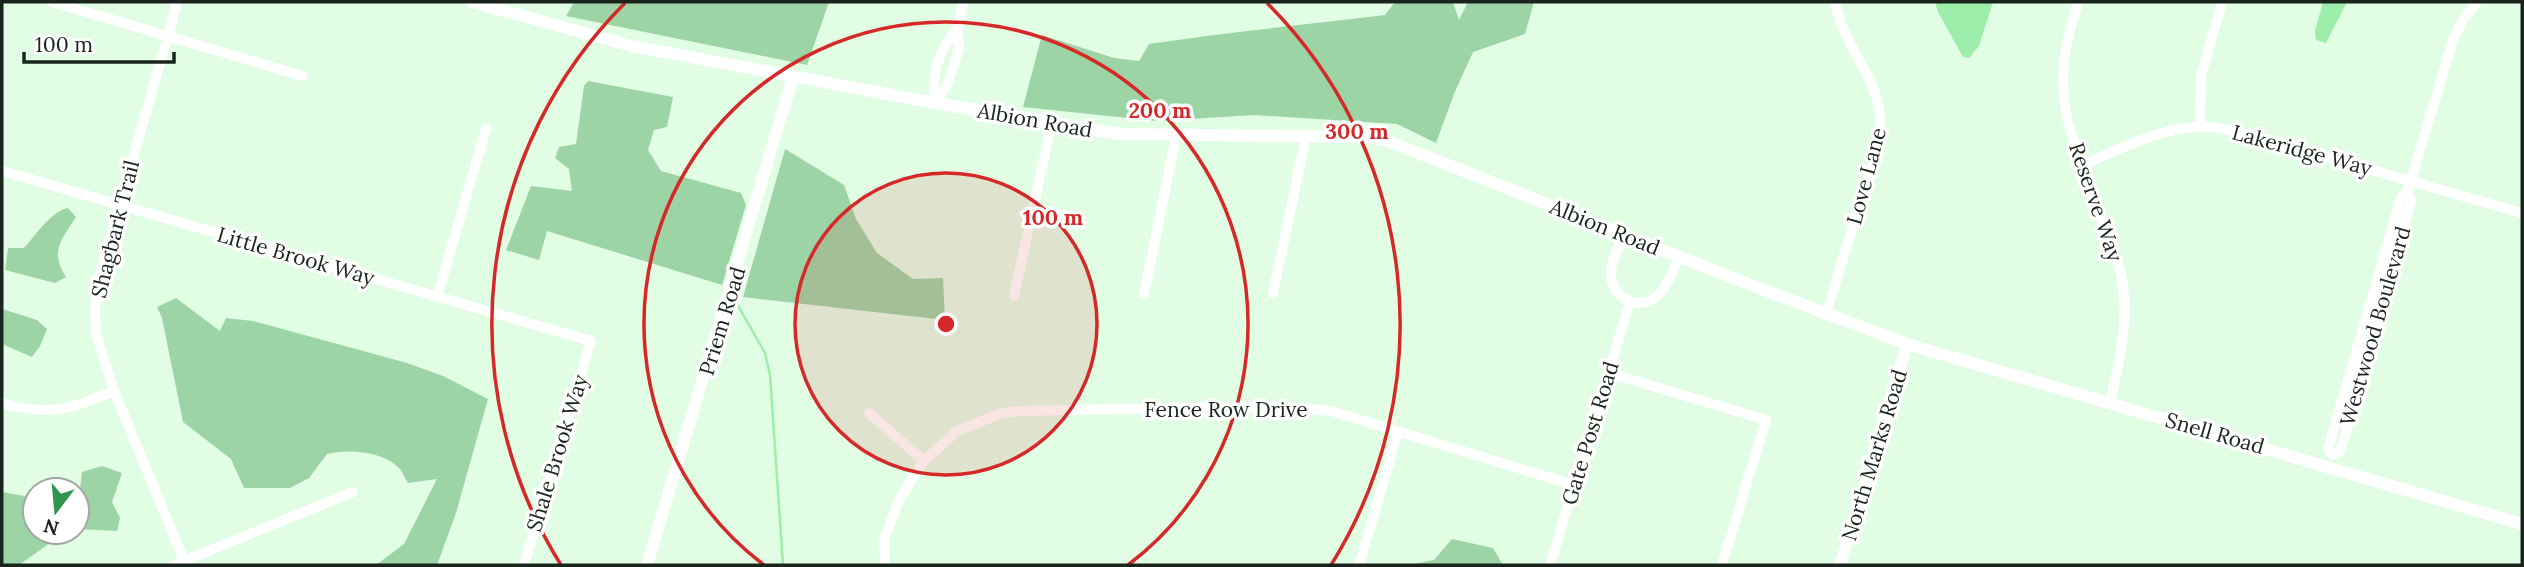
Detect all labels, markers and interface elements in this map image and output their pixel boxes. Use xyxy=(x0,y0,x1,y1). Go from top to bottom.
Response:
scale bar xyxy=(24,21,175,65)
text: 100 m xyxy=(35,31,93,58)
street label: Albion Road xyxy=(974,96,1095,143)
text: 200 m xyxy=(1129,97,1191,124)
text: 300 m xyxy=(1325,118,1389,145)
street label: Lakeridge Way xyxy=(2229,118,2375,182)
street label: Love Lane xyxy=(1840,125,1892,227)
street label: Reserve Way xyxy=(2063,139,2129,265)
street label: Shagbark Trail xyxy=(85,157,145,301)
street label: Albion Road xyxy=(1545,192,1664,261)
text: 100 m xyxy=(1023,204,1083,231)
street label: Little Brook Way xyxy=(214,221,378,291)
street label: Westwood Boulevard xyxy=(2334,223,2416,429)
street label: Priem Road xyxy=(693,263,751,379)
centre of rings xyxy=(934,312,958,336)
street label: Gate Post Road xyxy=(1555,358,1625,508)
street label: North Marks Road xyxy=(1835,366,1913,544)
street label: Shale Brook Way xyxy=(520,371,594,535)
street label: Fence Row Drive xyxy=(1144,396,1308,423)
street label: Snell Road xyxy=(2162,406,2268,460)
north arrow xyxy=(21,476,91,546)
text: N xyxy=(41,514,62,541)

